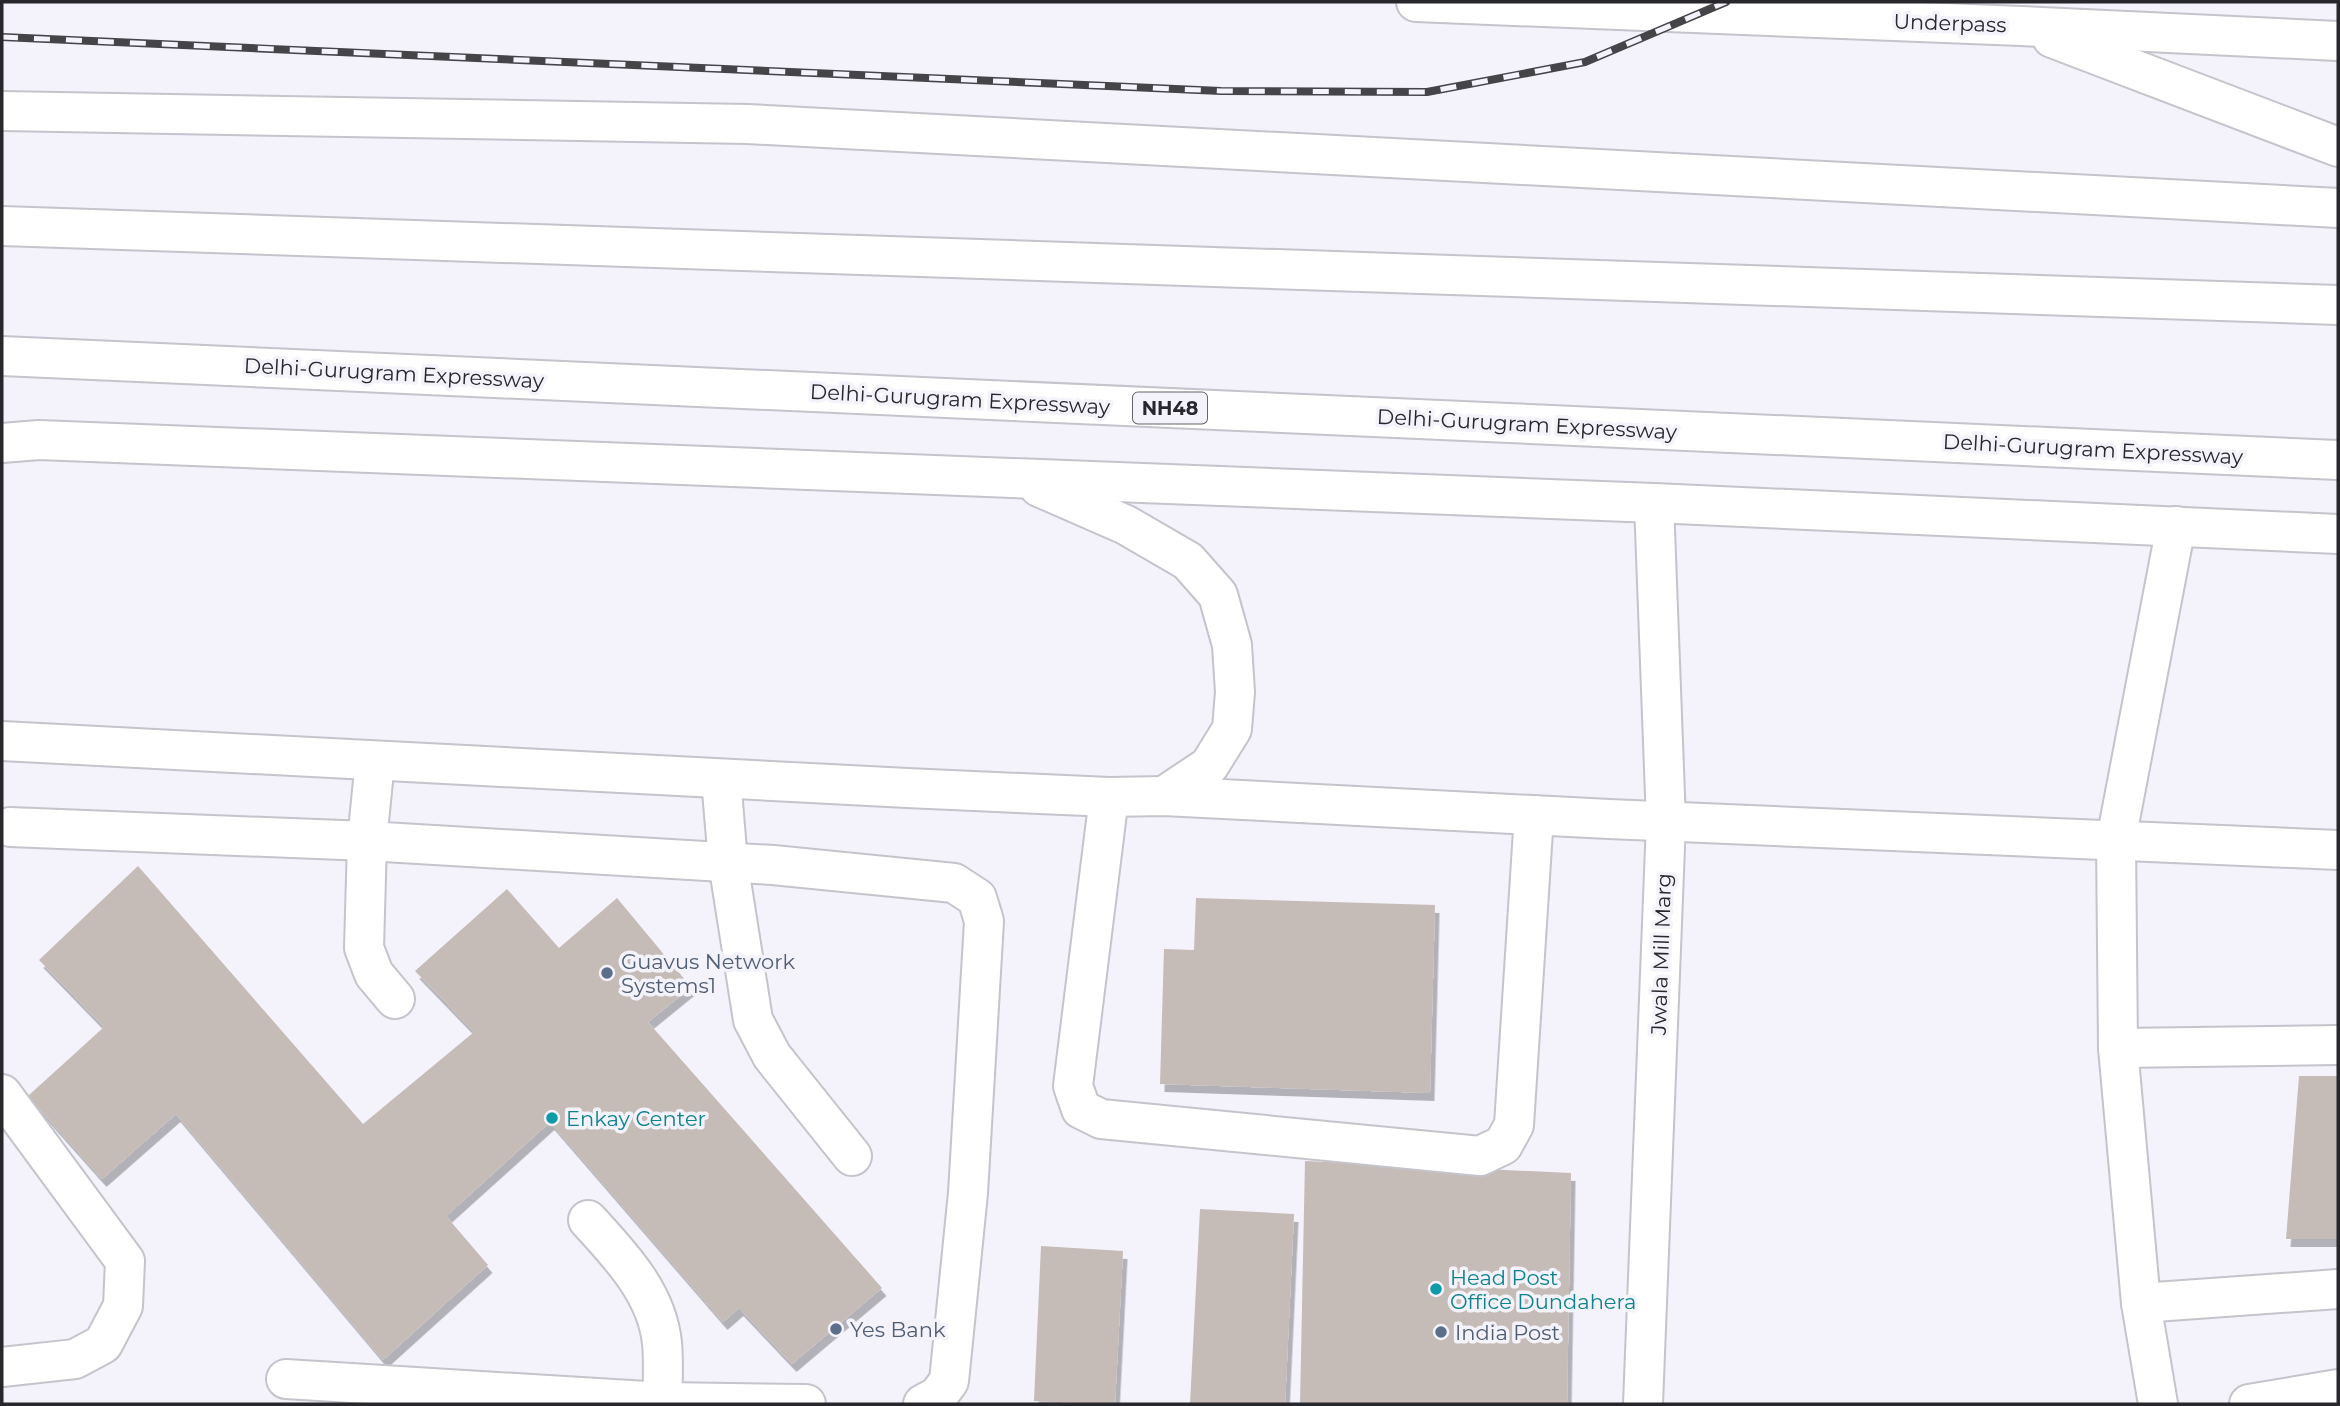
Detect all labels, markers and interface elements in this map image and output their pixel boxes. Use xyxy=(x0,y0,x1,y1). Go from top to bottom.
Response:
street label: Underpass xyxy=(1893,9,2007,37)
street label: Delhi-Gurugram Expressway xyxy=(243,353,545,393)
street label: Delhi-Gurugram Expressway xyxy=(809,379,1111,419)
road number: NH48 xyxy=(1133,392,1207,424)
street label: Delhi-Gurugram Expressway xyxy=(1376,404,1678,444)
street label: Delhi-Gurugram Expressway xyxy=(1942,429,2244,469)
street label: Jwala Mill Marg xyxy=(1646,873,1676,1036)
place label: Guavus Network Systems1 xyxy=(621,949,795,998)
marker: Guavus Network Systems1 xyxy=(599,965,615,981)
place label: Enkay Center xyxy=(566,1106,706,1131)
marker: Enkay Center xyxy=(544,1110,560,1126)
place label: Head Post Office Dundahera xyxy=(1450,1265,1636,1314)
marker: Head Post Office Dundahera xyxy=(1428,1281,1444,1297)
place label: Yes Bank xyxy=(850,1317,946,1342)
place label: India Post xyxy=(1455,1320,1560,1345)
marker: Yes Bank xyxy=(828,1321,844,1337)
marker: India Post xyxy=(1433,1324,1449,1340)

